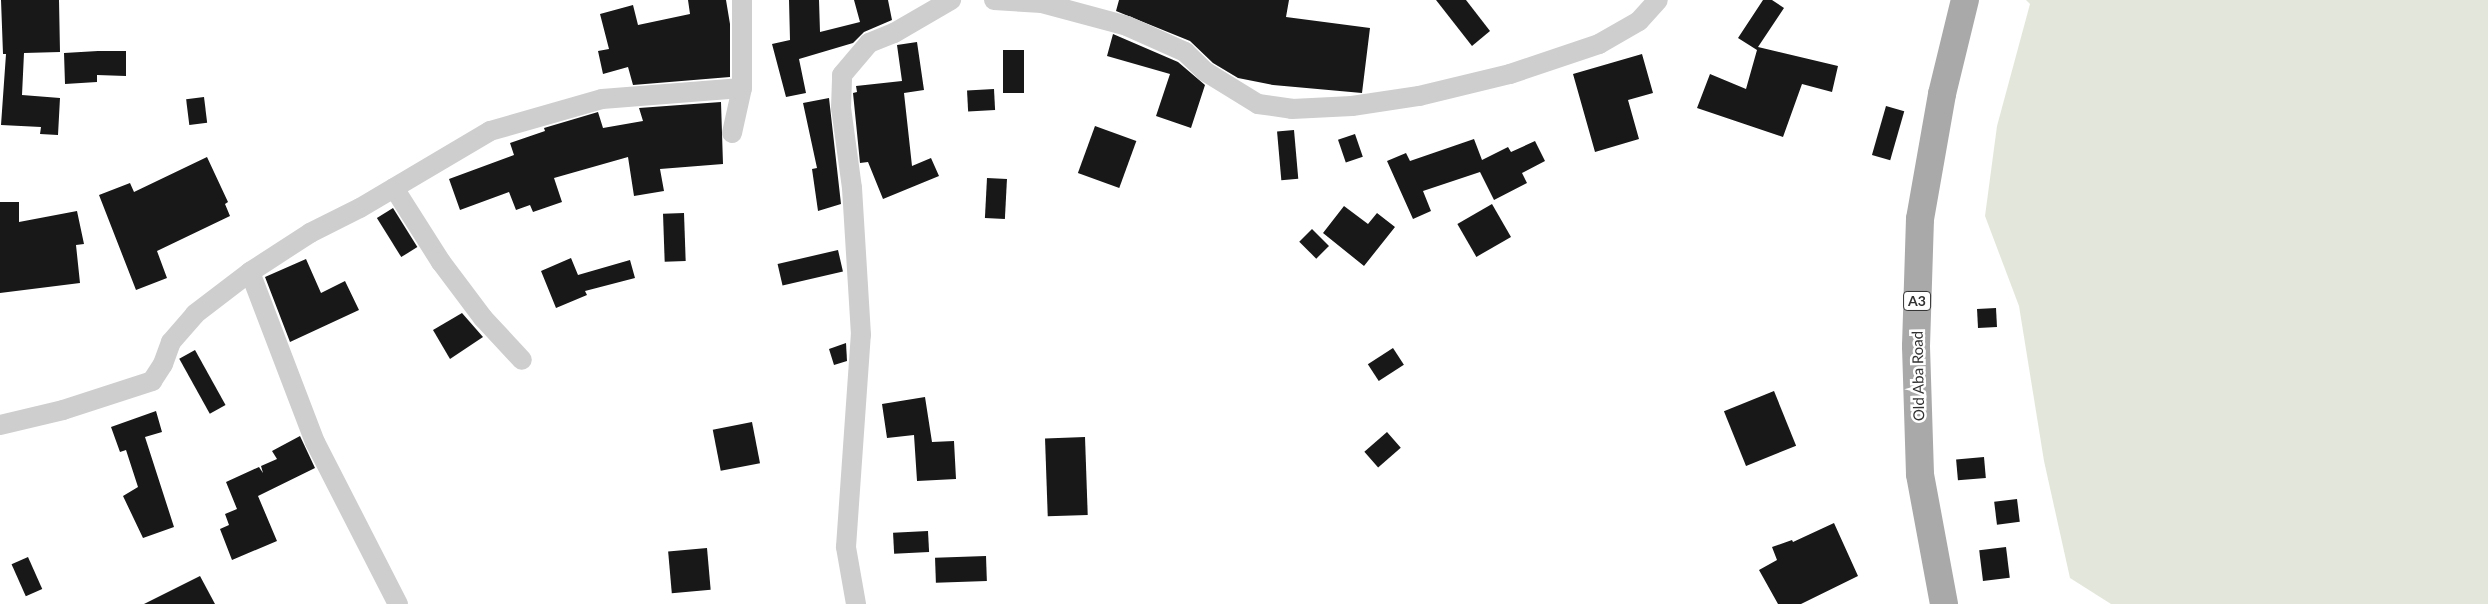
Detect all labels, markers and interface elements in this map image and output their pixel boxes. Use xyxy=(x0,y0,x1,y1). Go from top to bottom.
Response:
road number: A3 xyxy=(1902,290,1932,312)
street label: Old Aba Road xyxy=(1908,330,1928,422)

